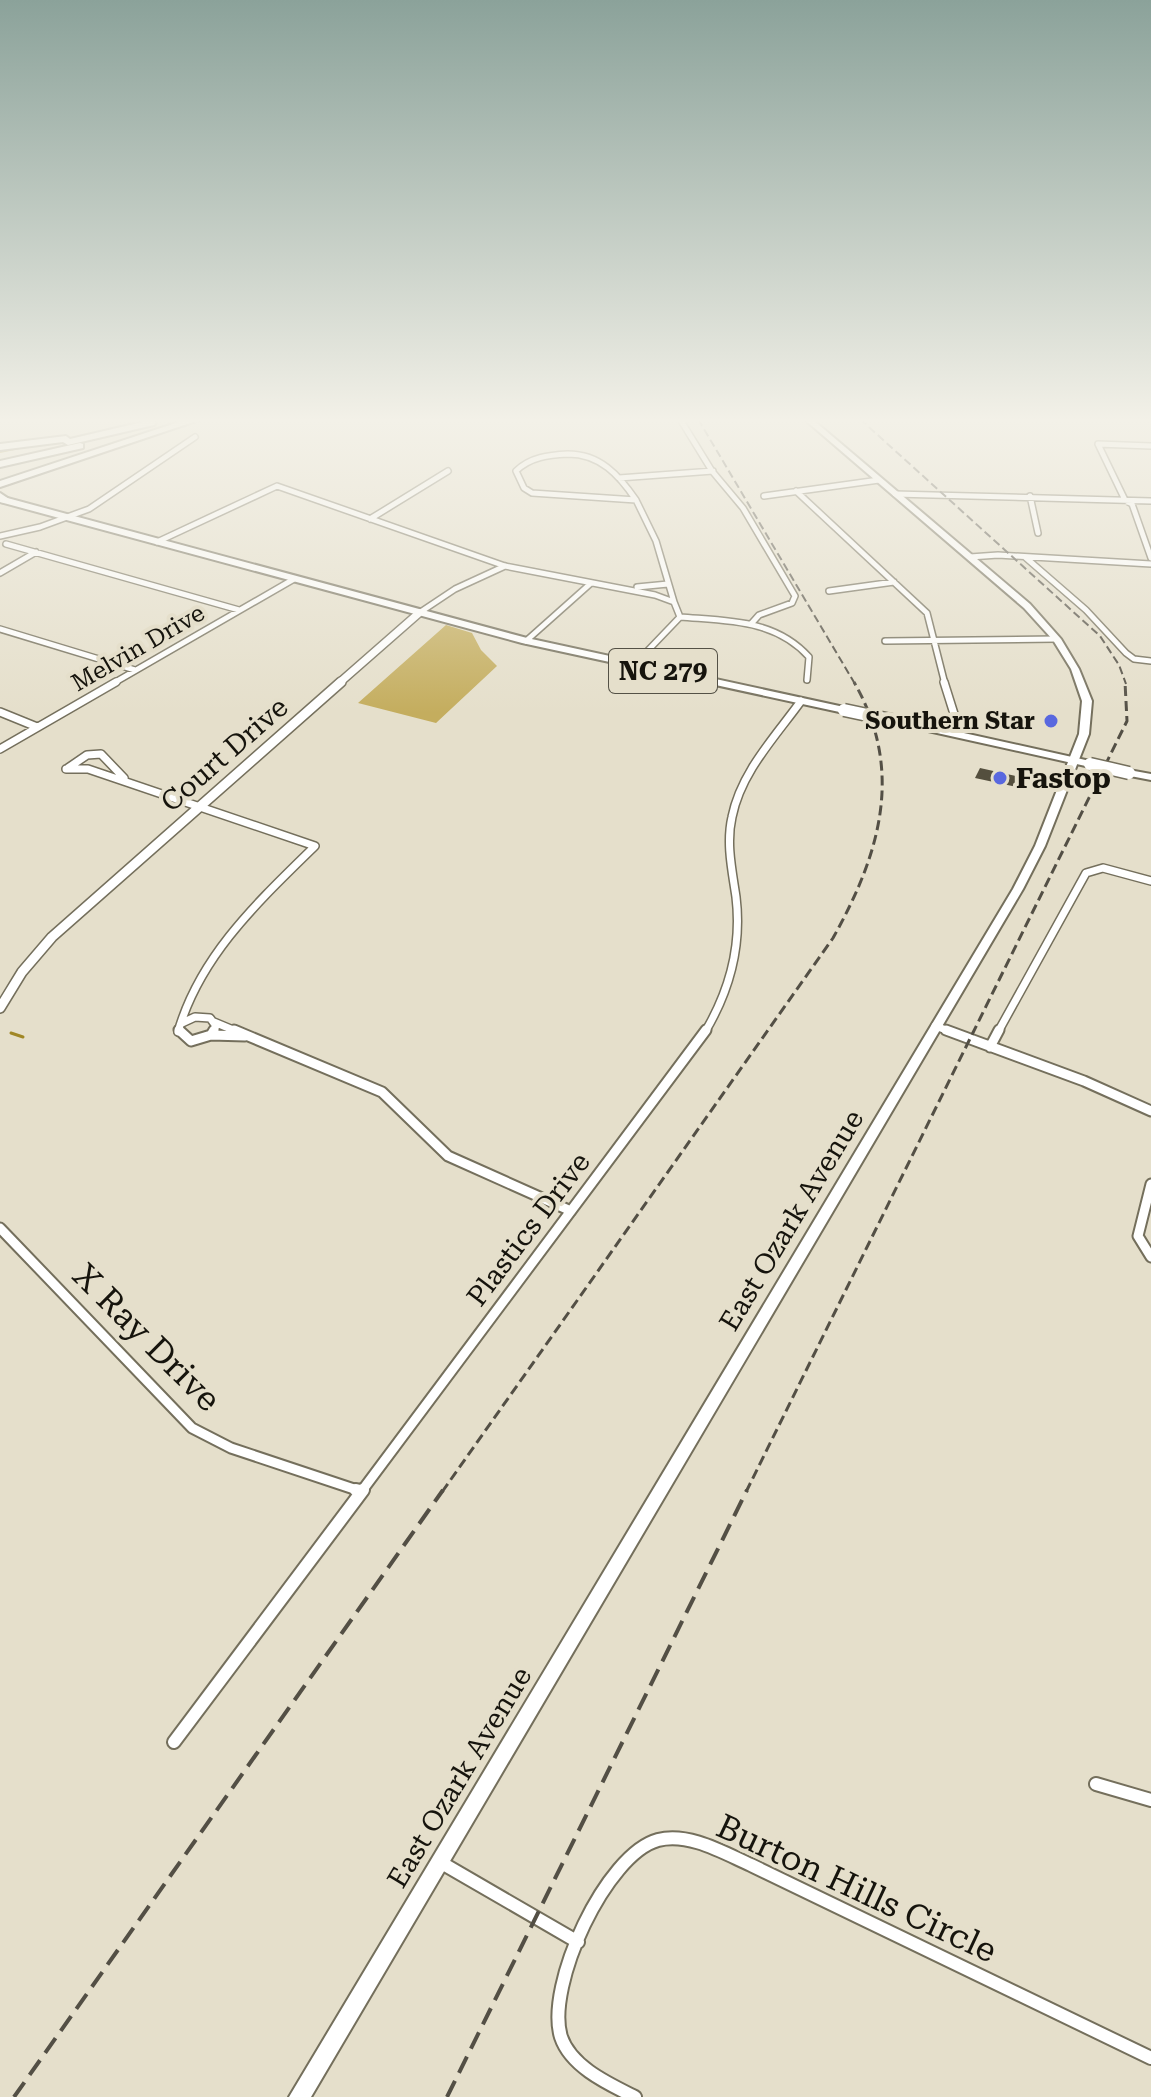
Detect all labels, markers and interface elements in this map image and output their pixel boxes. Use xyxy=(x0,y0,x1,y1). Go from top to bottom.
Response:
street label: Melvin Drive xyxy=(67,599,209,697)
road number: NC 279 xyxy=(609,649,717,693)
street label: Court Drive xyxy=(154,690,295,818)
place label: Southern Star xyxy=(865,707,1035,735)
marker: Southern Star xyxy=(1042,712,1060,730)
place label: Fastop xyxy=(1016,762,1111,795)
marker: Fastop xyxy=(991,769,1009,787)
street label: East Ozark Avenue xyxy=(713,1104,870,1336)
street label: Plastics Drive xyxy=(460,1146,597,1313)
street label: X Ray Drive xyxy=(65,1255,229,1419)
street label: East Ozark Avenue xyxy=(381,1661,538,1893)
street label: Burton Hills Circle xyxy=(711,1806,1003,1970)

